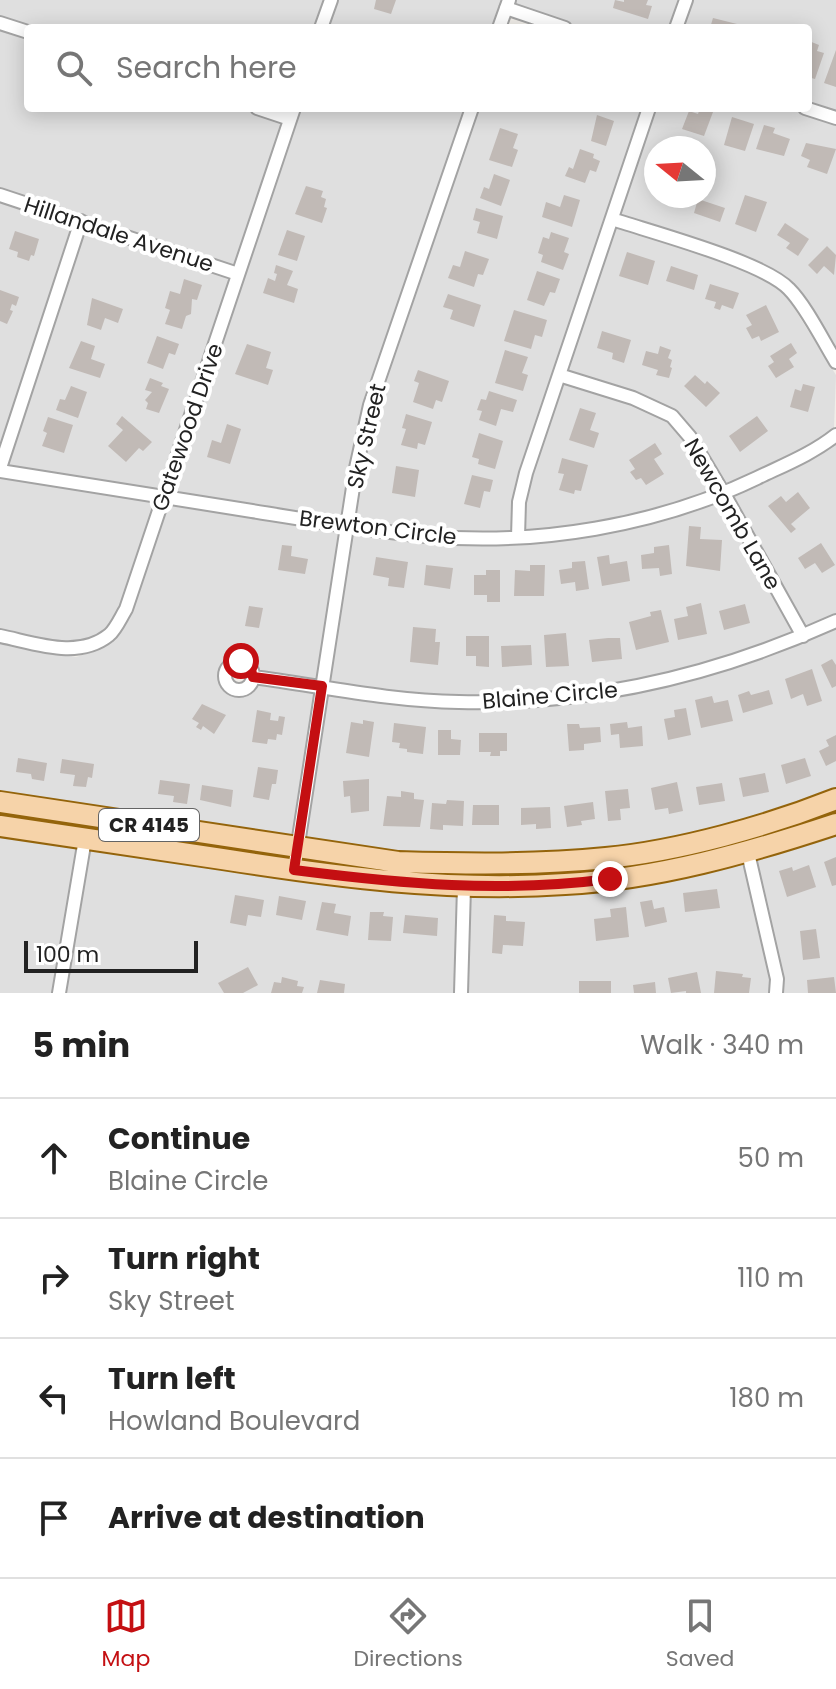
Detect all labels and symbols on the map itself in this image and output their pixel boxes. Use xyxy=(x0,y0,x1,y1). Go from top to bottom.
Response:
north arrow xyxy=(644,136,716,208)
street label: Hillandale Avenue xyxy=(20,189,218,280)
street label: Gatewood Drive xyxy=(144,339,231,515)
street label: Sky Street xyxy=(339,381,394,492)
street label: Newcomb Lane xyxy=(677,433,789,596)
street label: Brewton Circle xyxy=(297,502,458,553)
route start xyxy=(223,643,259,679)
street label: Blaine Circle xyxy=(481,674,619,717)
road number: CR 4145 xyxy=(99,809,199,841)
route end xyxy=(592,861,628,897)
scale bar xyxy=(24,937,198,973)

